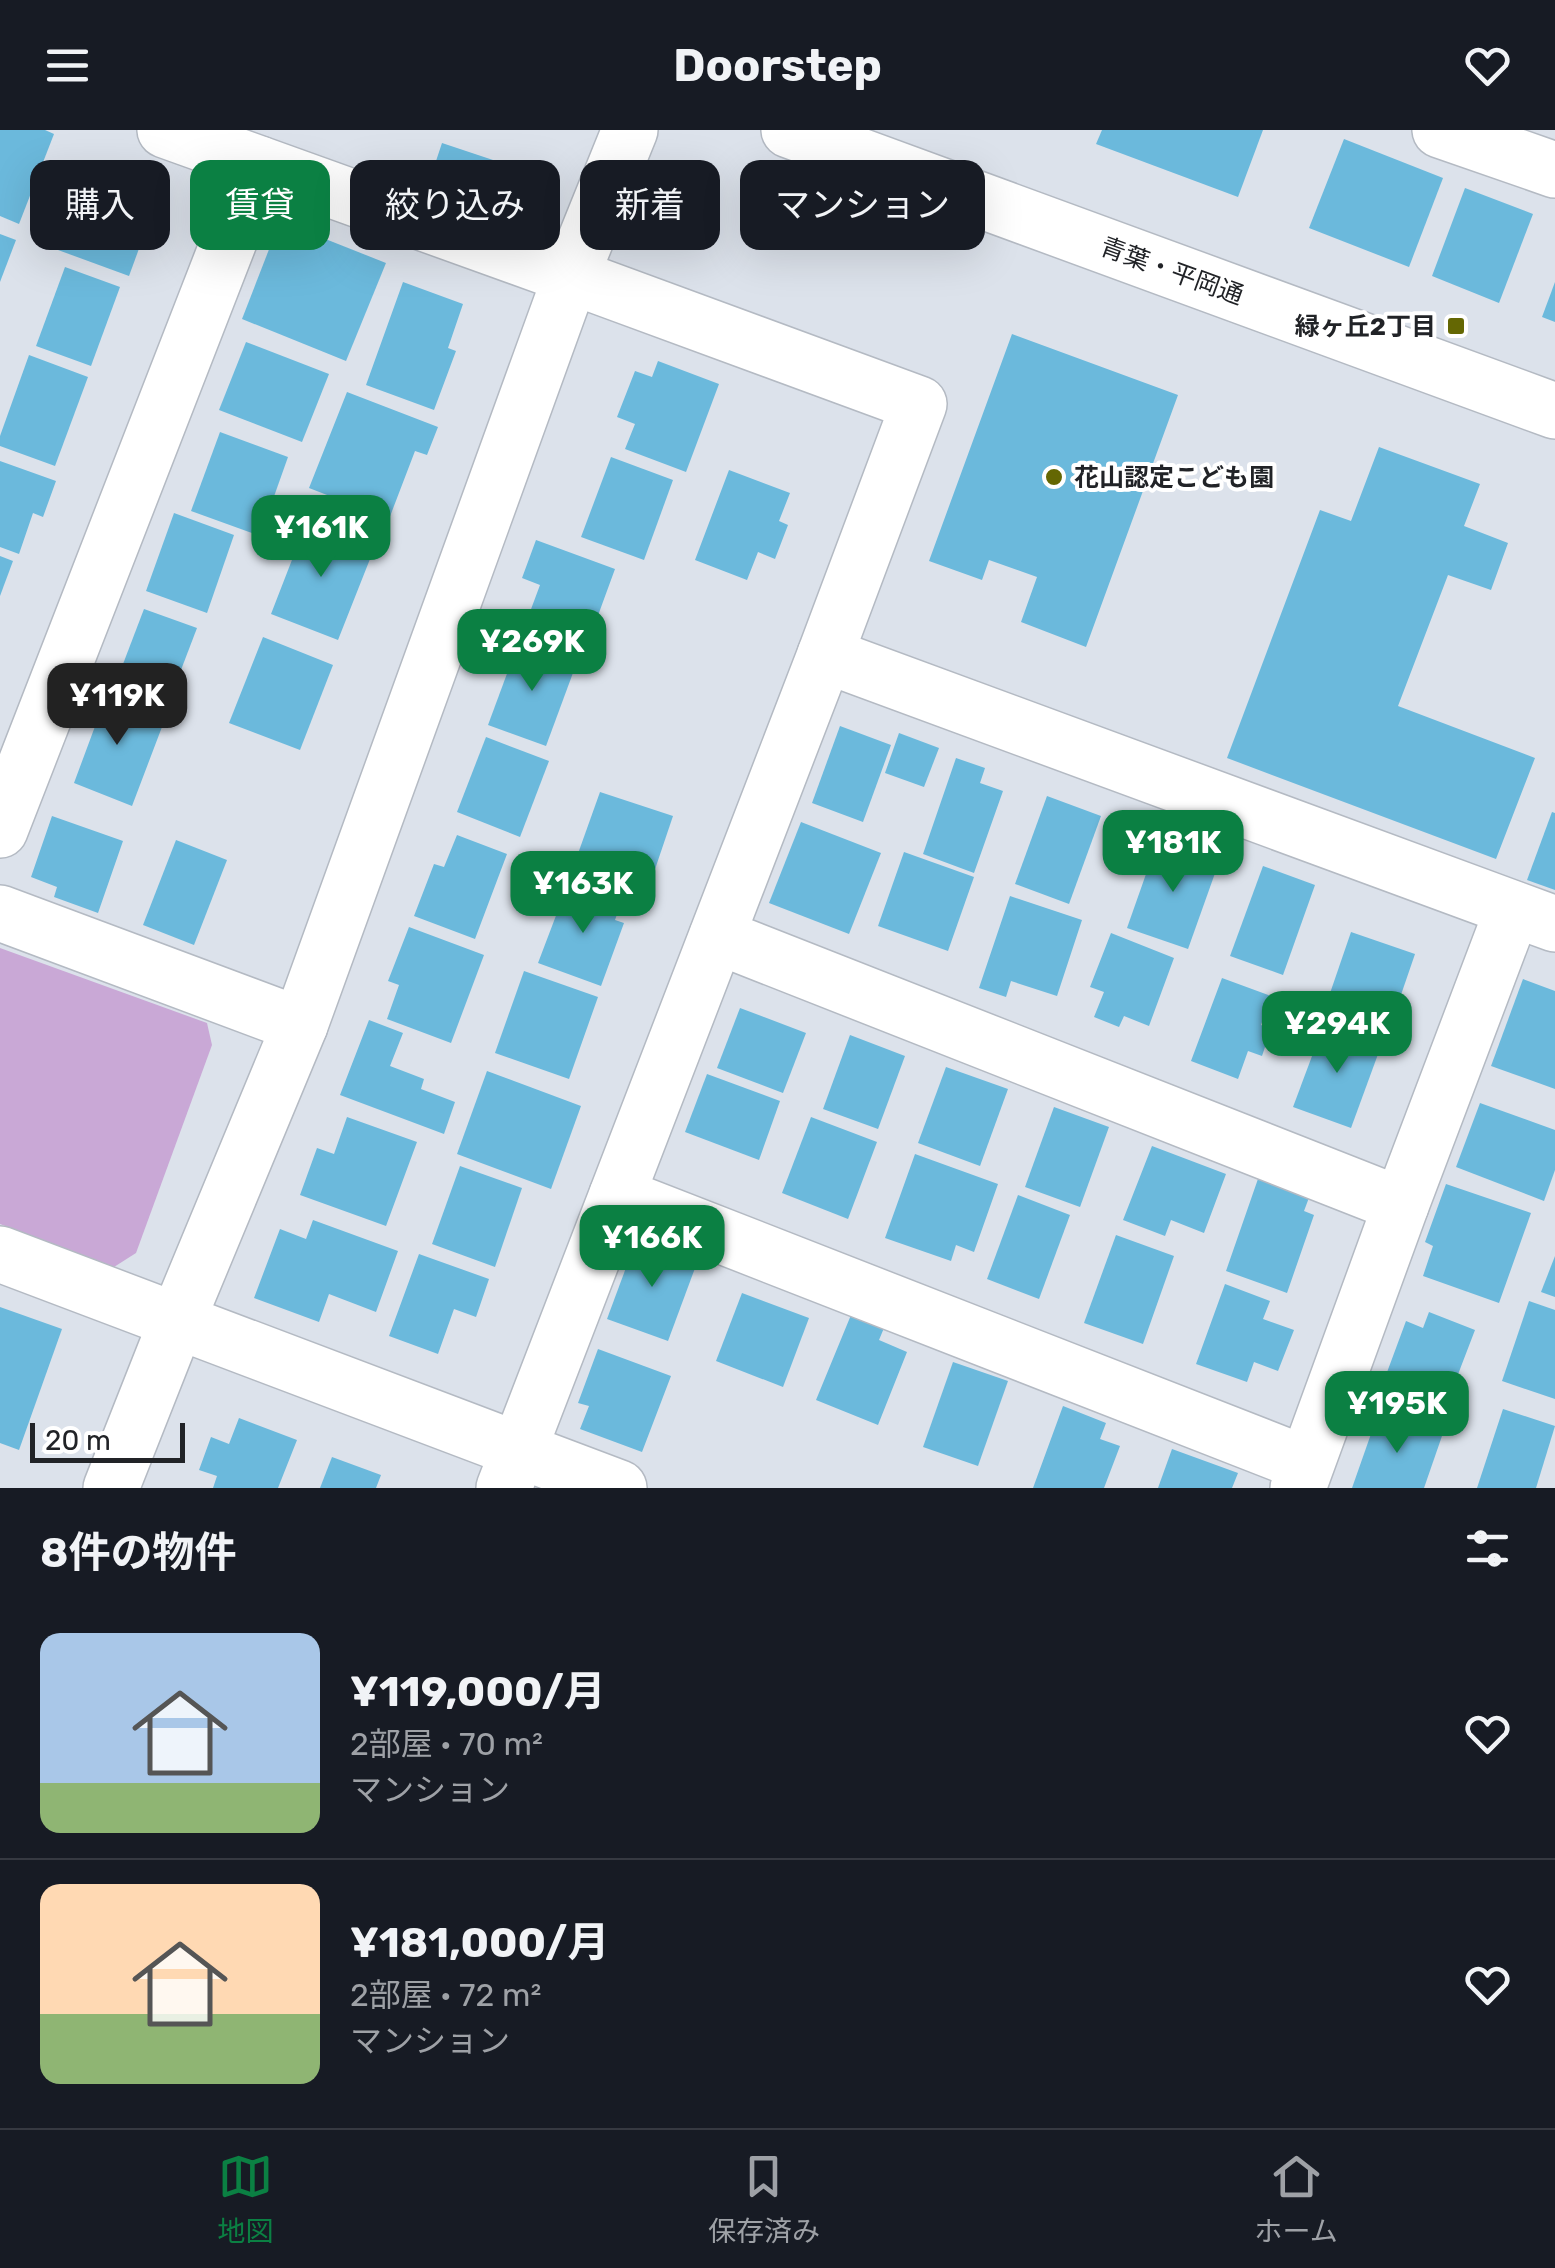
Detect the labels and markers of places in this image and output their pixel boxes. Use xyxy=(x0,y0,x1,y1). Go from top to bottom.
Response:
place label: 緑ヶ丘2丁目 xyxy=(1295,312,1436,341)
marker: 緑ヶ丘2丁目 xyxy=(1445,315,1467,337)
place label: 花山認定こども園 xyxy=(1074,463,1274,492)
marker: 花山認定こども園 xyxy=(1043,466,1065,488)
pin: ¥161K xyxy=(251,495,391,580)
pin: ¥269K xyxy=(462,609,602,694)
pin: ¥119K xyxy=(47,663,187,748)
pin: ¥181K xyxy=(1103,810,1243,895)
pin: ¥163K xyxy=(513,851,653,936)
pin: ¥294K xyxy=(1267,991,1407,1076)
pin: ¥166K xyxy=(582,1205,722,1290)
pin: ¥195K xyxy=(1327,1371,1467,1456)

